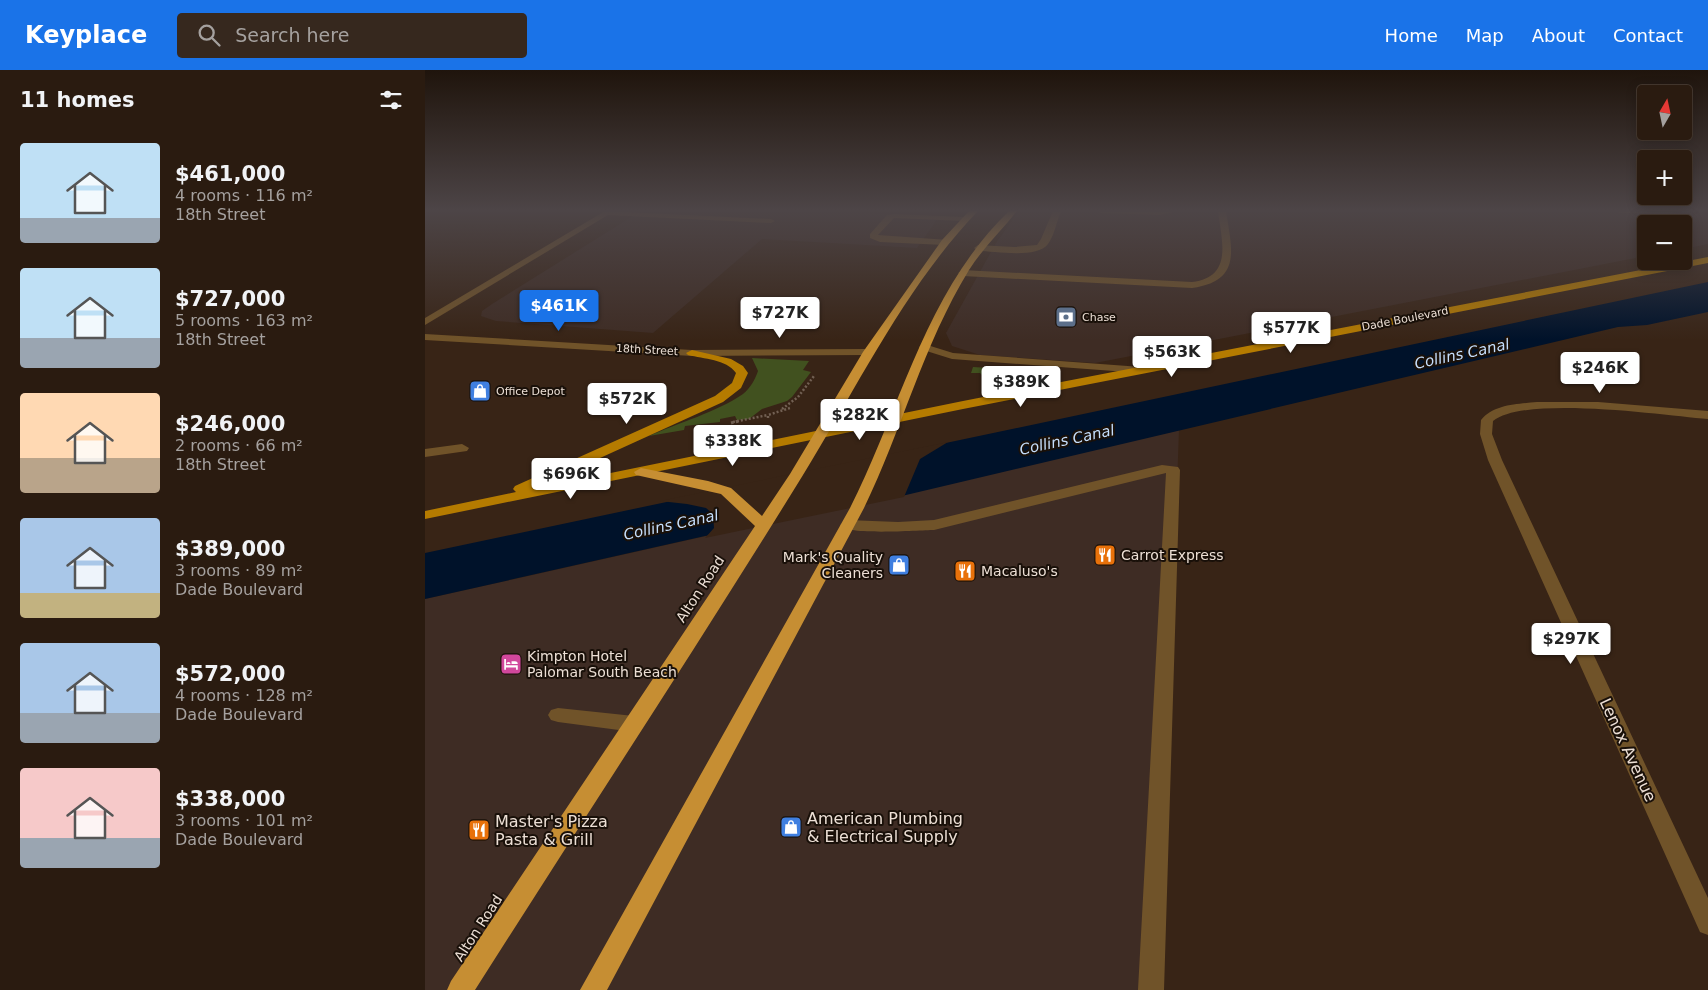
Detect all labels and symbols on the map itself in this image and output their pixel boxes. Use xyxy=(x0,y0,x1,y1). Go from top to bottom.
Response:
north arrow xyxy=(1637,85,1693,140)
pin: $461K xyxy=(524,290,594,332)
pin: $727K xyxy=(745,296,815,339)
street label: Dade Boulevard xyxy=(1361,304,1449,334)
bank icon: Chase xyxy=(1054,305,1078,329)
place label: Chase xyxy=(1082,311,1116,324)
pin: $577K xyxy=(1256,312,1326,354)
water label: Collins Canal xyxy=(1413,335,1512,373)
pin: $563K xyxy=(1137,336,1207,378)
street label: 18th Street xyxy=(616,342,679,358)
pin: $246K xyxy=(1565,352,1635,394)
pin: $389K xyxy=(986,366,1056,408)
shop icon: Office Depot xyxy=(468,379,492,403)
pin: $572K xyxy=(592,382,662,425)
place label: Office Depot xyxy=(496,385,566,398)
pin: $282K xyxy=(825,398,895,441)
water label: Collins Canal xyxy=(1018,421,1117,459)
pin: $338K xyxy=(698,424,768,467)
pin: $696K xyxy=(536,458,606,500)
water label: Collins Canal xyxy=(622,506,721,544)
restaurant icon: Carrot Express xyxy=(1093,543,1117,567)
place label: Carrot Express xyxy=(1121,547,1223,563)
place label: Mark's Quality Cleaners xyxy=(783,549,883,581)
street label: Alton Road xyxy=(673,553,727,625)
shop icon: Mark's Quality Cleaners xyxy=(887,553,911,577)
restaurant icon: Macaluso's xyxy=(953,559,977,583)
place label: Macaluso's xyxy=(981,563,1058,579)
pin: $297K xyxy=(1536,622,1606,665)
place label: Kimpton Hotel Palomar South Beach xyxy=(527,648,677,680)
hotel icon: Kimpton Hotel Palomar South Beach xyxy=(499,652,523,676)
street label: Lenox Avenue xyxy=(1596,695,1660,805)
place label: American Plumbing & Electrical Supply xyxy=(807,809,963,846)
place label: Master's Pizza Pasta & Grill xyxy=(495,812,608,849)
shop icon: American Plumbing & Electrical Supply xyxy=(779,815,803,839)
restaurant icon: Master's Pizza Pasta & Grill xyxy=(467,818,491,842)
street label: Alton Road xyxy=(451,892,505,964)

